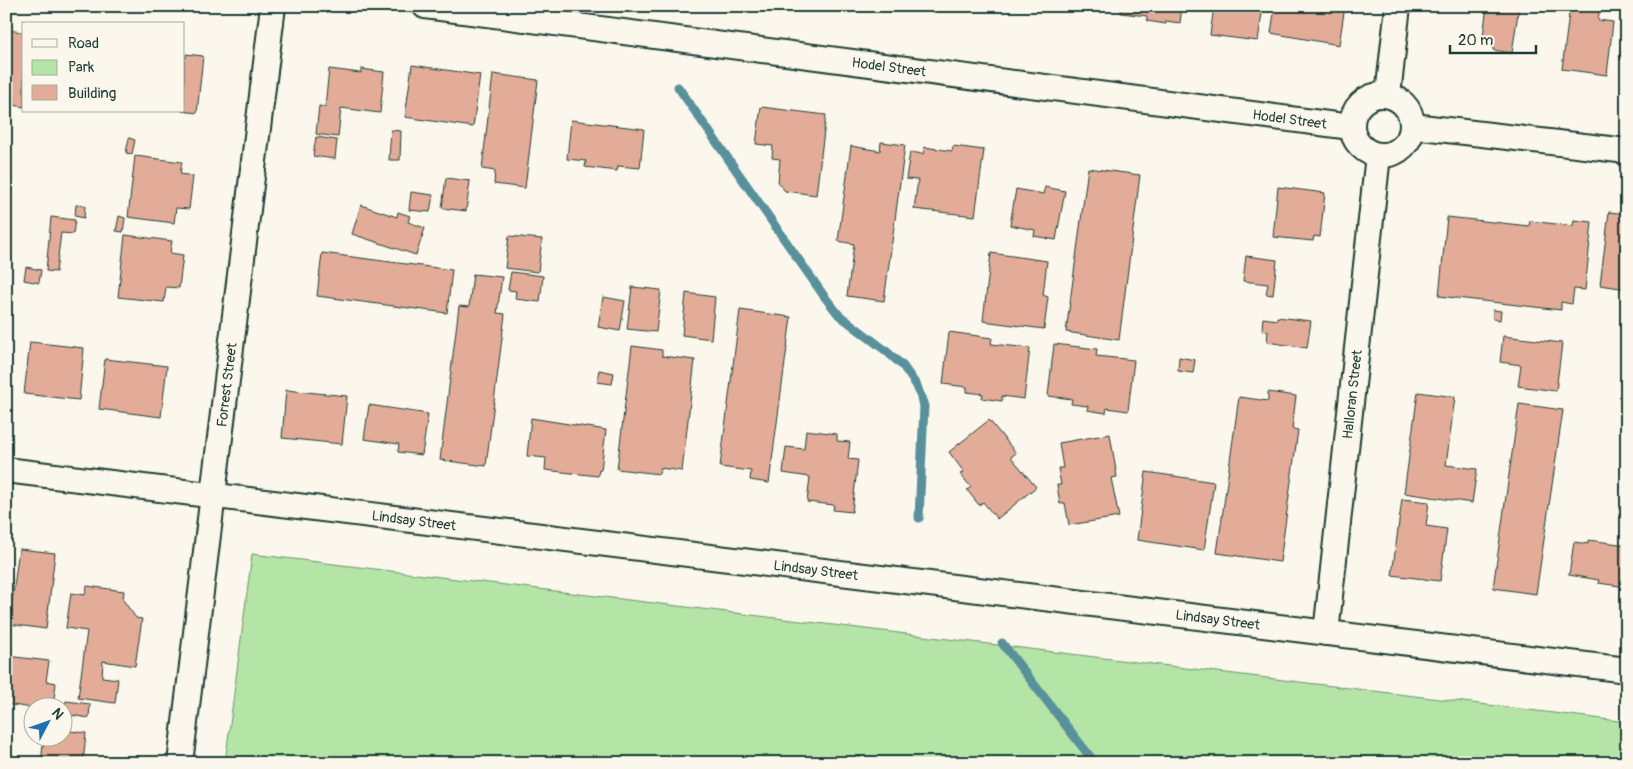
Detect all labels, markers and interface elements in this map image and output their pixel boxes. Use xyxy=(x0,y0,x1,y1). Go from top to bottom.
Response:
legend xyxy=(22,22,185,112)
scale bar xyxy=(1450,22,1537,54)
text: 20 m xyxy=(1458,31,1493,50)
text: Road xyxy=(68,34,99,53)
street label: Hodel Street xyxy=(851,54,927,80)
text: Park xyxy=(68,58,95,77)
text: Building xyxy=(68,84,116,103)
street label: Hodel Street xyxy=(1251,106,1328,133)
street label: Forrest Street xyxy=(213,341,241,428)
street label: Halloran Street xyxy=(1339,349,1366,440)
street label: Lindsay Street xyxy=(371,507,457,535)
street label: Lindsay Street xyxy=(773,557,859,584)
street label: Lindsay Street xyxy=(1175,606,1261,634)
north arrow xyxy=(22,696,72,746)
text: N xyxy=(48,705,67,723)

